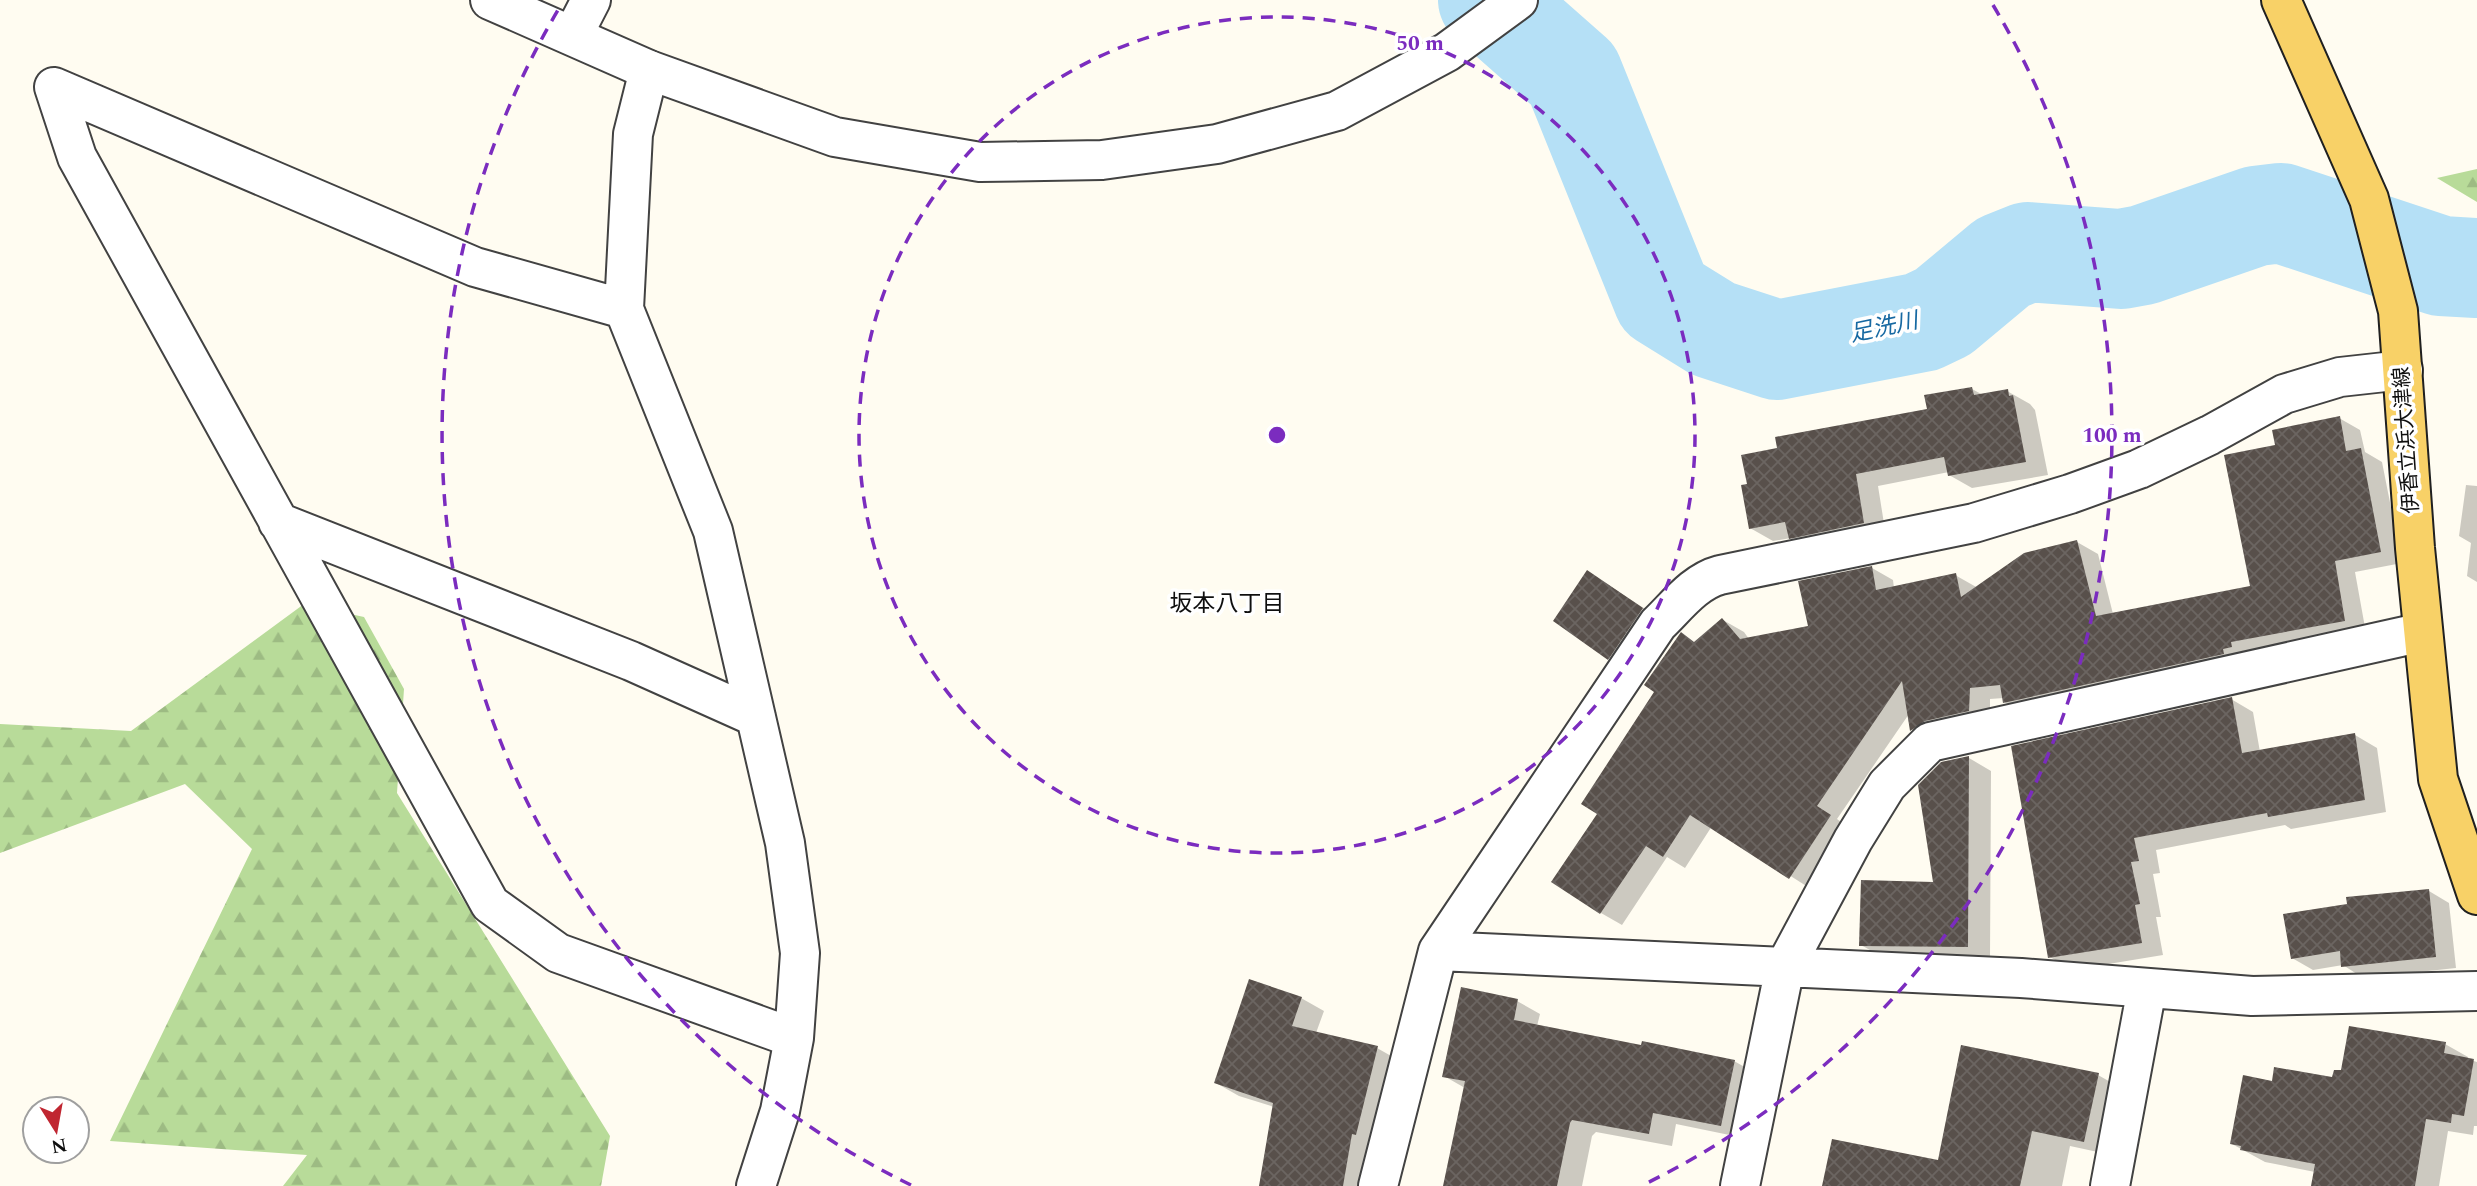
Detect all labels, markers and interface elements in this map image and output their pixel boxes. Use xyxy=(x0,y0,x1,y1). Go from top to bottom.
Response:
text: 50 m xyxy=(1396,28,1444,60)
water label: 足洗川 xyxy=(1847,303,1924,352)
street label: 伊香立浜大津線 xyxy=(2386,366,2428,514)
text: 100 m xyxy=(2082,420,2142,452)
centre of rings xyxy=(1265,423,1289,447)
district label: 坂本八丁目 xyxy=(1170,587,1285,622)
north arrow xyxy=(21,1095,91,1165)
text: N xyxy=(49,1130,69,1161)

